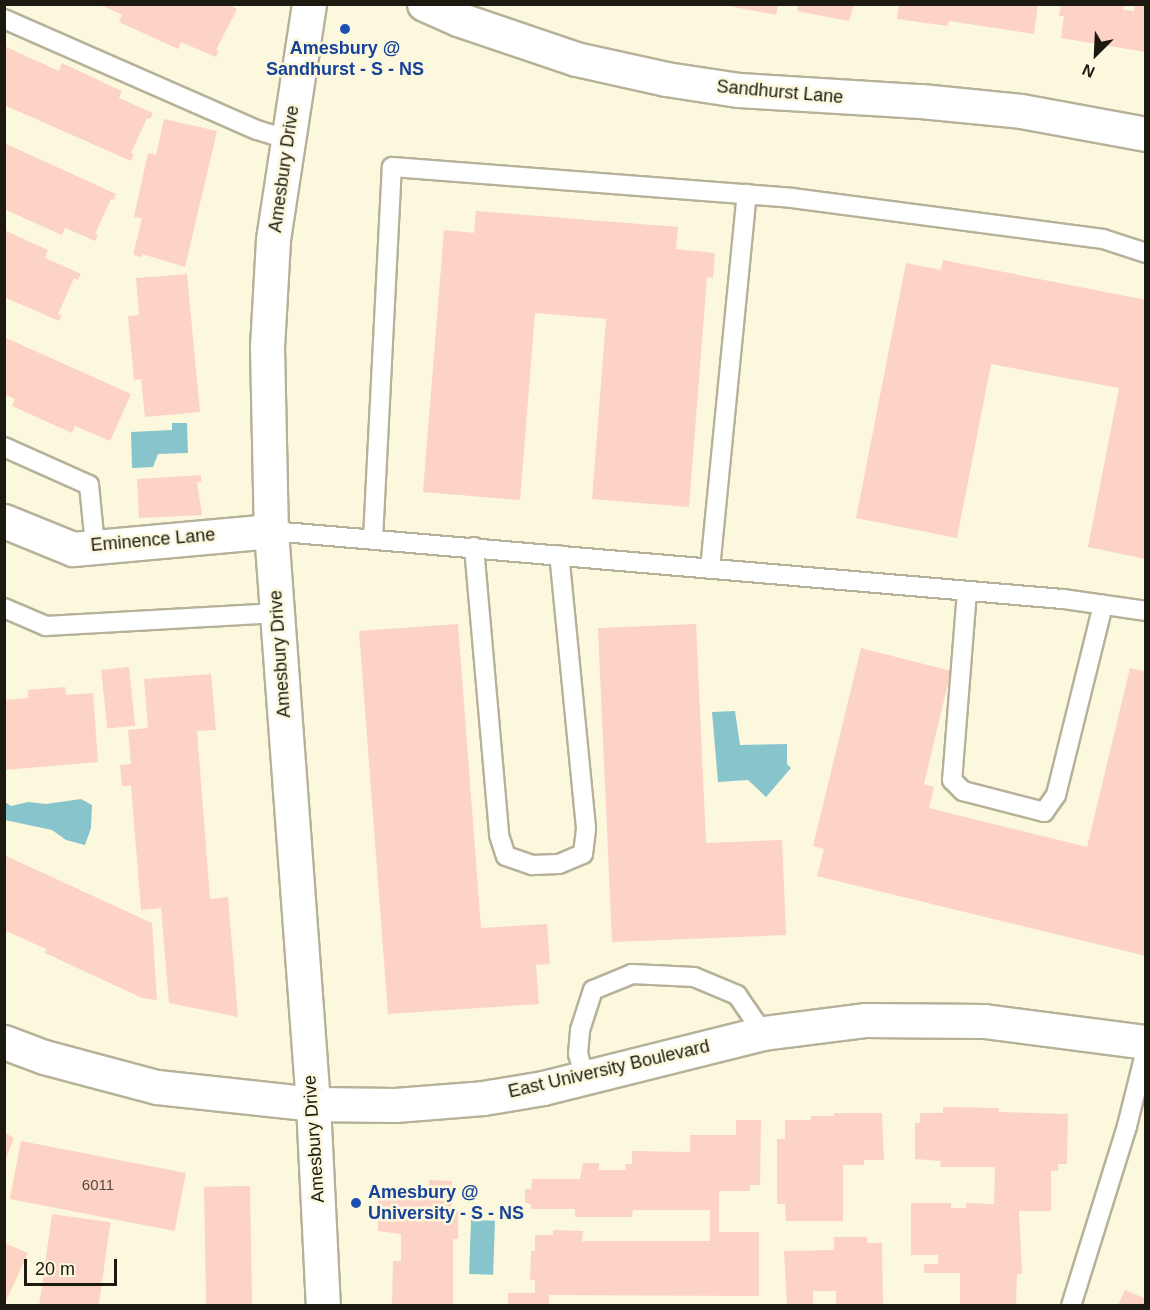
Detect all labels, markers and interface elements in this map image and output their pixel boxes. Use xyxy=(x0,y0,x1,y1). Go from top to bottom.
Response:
marker: Amesbury @ Sandhurst - S - NS xyxy=(338,22,352,36)
north arrow xyxy=(1066,24,1126,84)
place label: Amesbury @ Sandhurst - S - NS xyxy=(266,38,424,80)
text: N xyxy=(1080,61,1097,81)
street label: Sandhurst Lane xyxy=(716,76,844,108)
street label: Amesbury Drive xyxy=(264,104,304,234)
street label: Eminence Lane xyxy=(90,524,216,556)
street label: Amesbury Drive xyxy=(265,589,295,719)
street label: East University Boulevard xyxy=(506,1035,712,1103)
street label: Amesbury Drive xyxy=(299,1074,329,1204)
house number: 6011 xyxy=(82,1176,114,1194)
place label: Amesbury @ University - S - NS xyxy=(368,1182,524,1224)
marker: Amesbury @ University - S - NS xyxy=(349,1196,363,1210)
scale bar xyxy=(27,1247,120,1285)
text: 20 m xyxy=(35,1259,75,1279)

